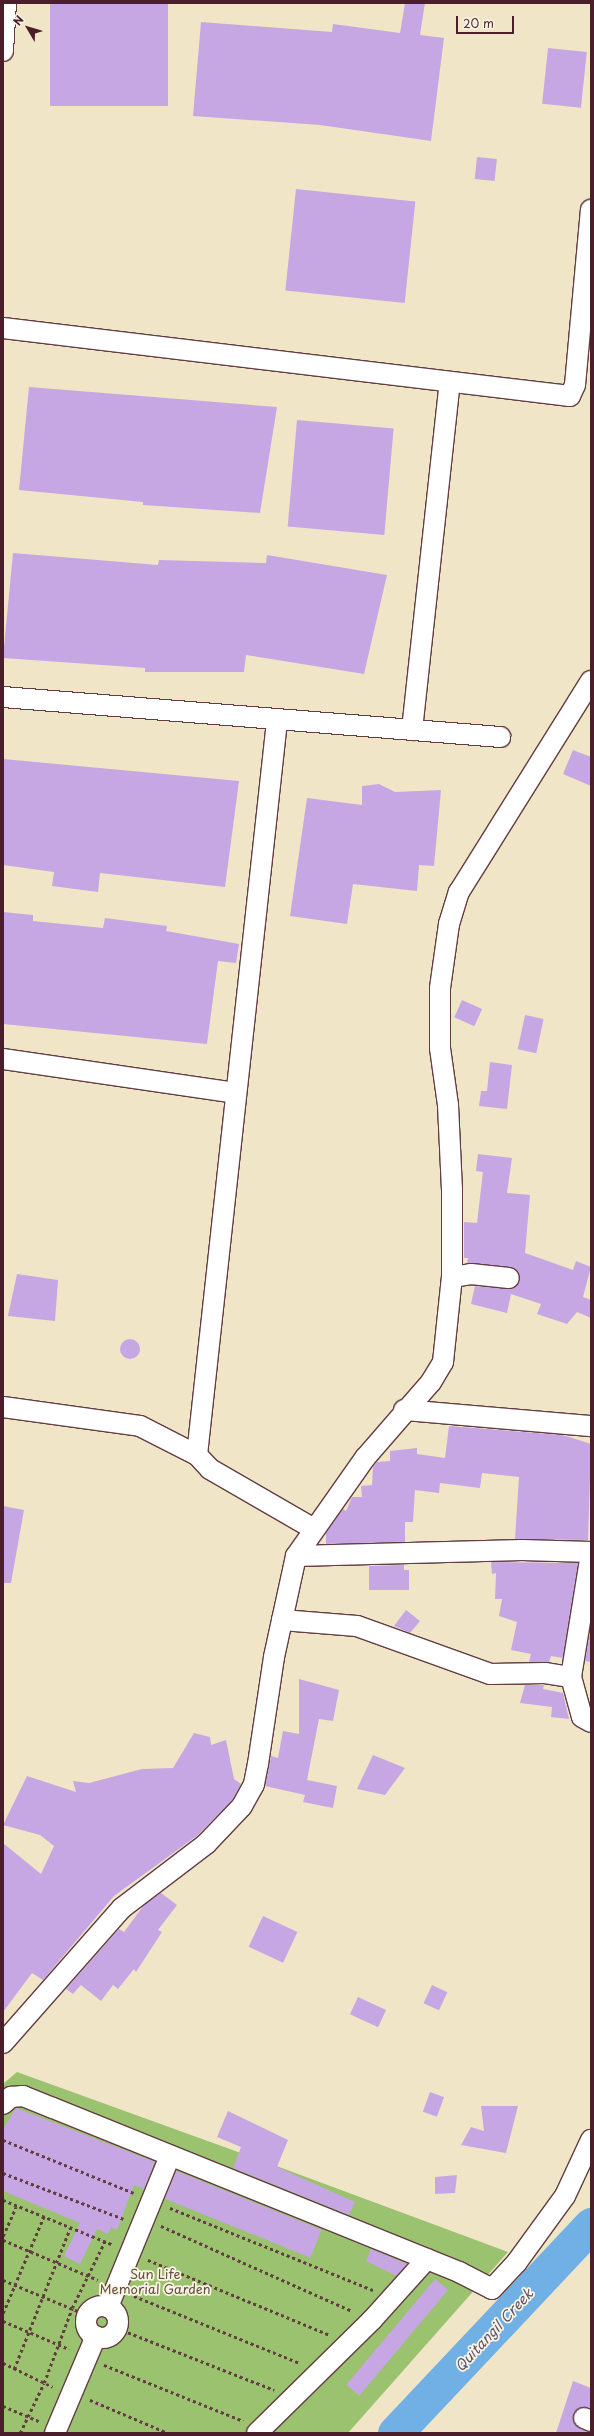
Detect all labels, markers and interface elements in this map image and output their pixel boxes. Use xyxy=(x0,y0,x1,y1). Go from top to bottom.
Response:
north arrow xyxy=(8,8,48,48)
scale bar xyxy=(458,8,516,34)
text: N xyxy=(9,12,28,29)
text: 20 m xyxy=(463,14,494,32)
park label: Sun Life Memorial Garden xyxy=(100,2267,210,2298)
water label: Quitangil Creek xyxy=(451,2285,537,2375)

